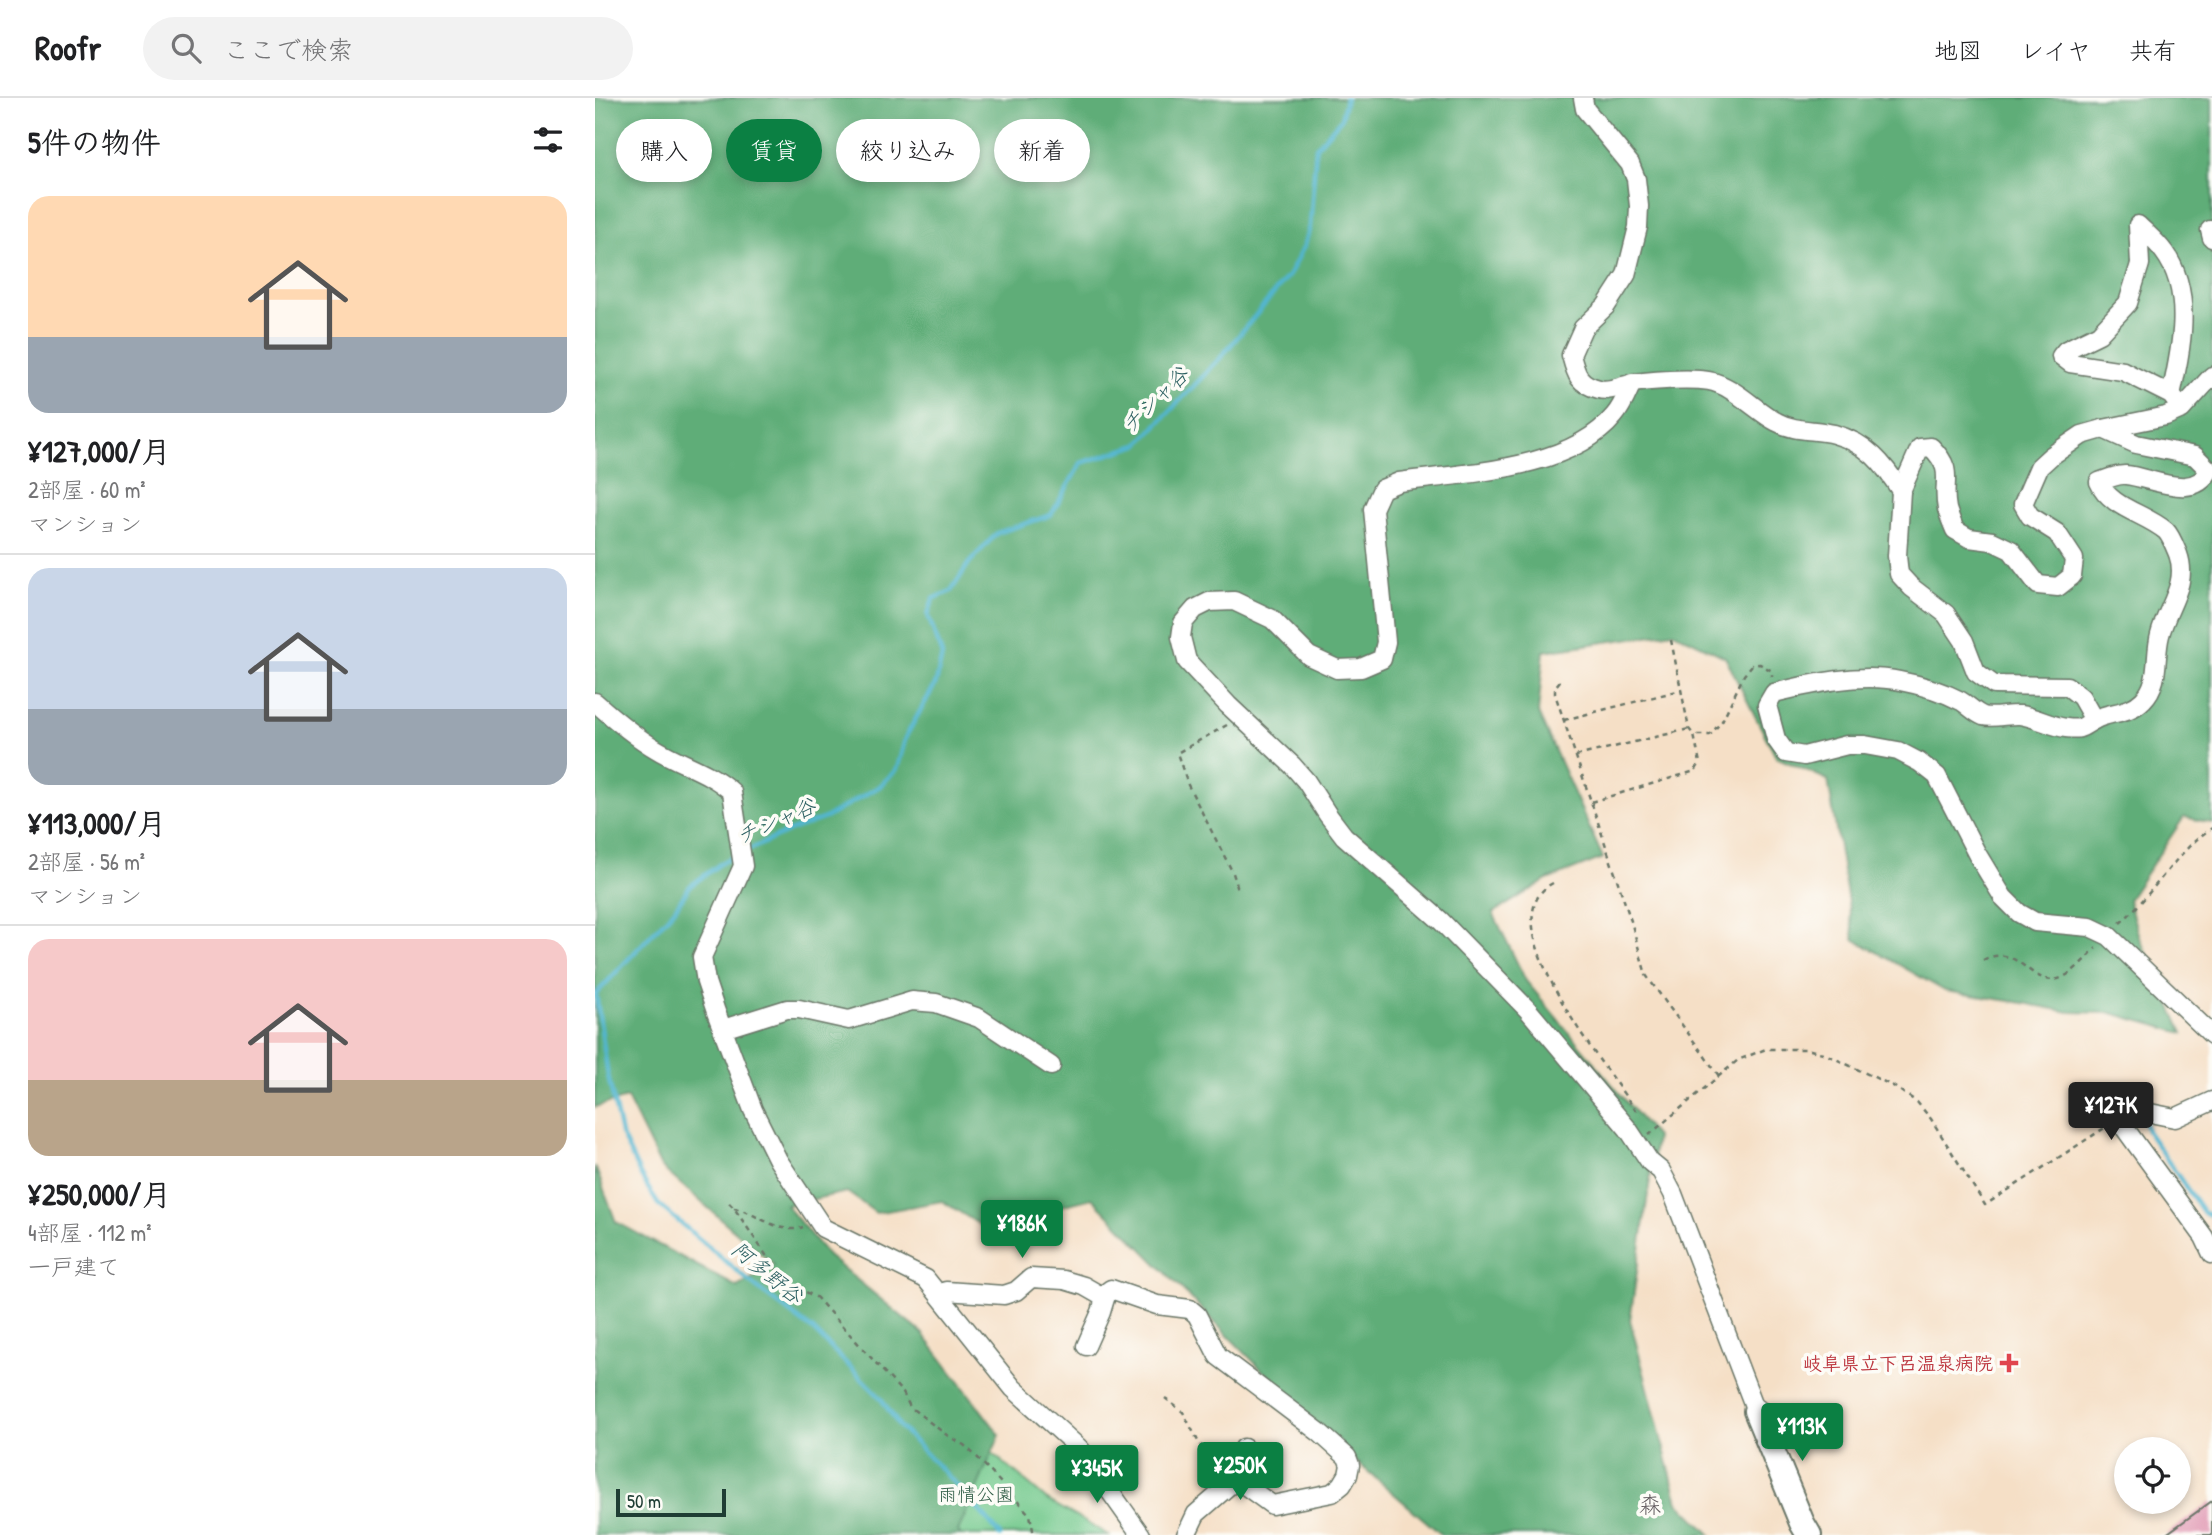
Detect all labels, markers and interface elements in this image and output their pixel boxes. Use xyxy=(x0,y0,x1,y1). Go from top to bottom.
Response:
search box xyxy=(143,17,633,80)
text: Roofr xyxy=(35,26,101,70)
icon: search xyxy=(167,29,205,67)
text: ここで検索 xyxy=(223,32,353,67)
text: 地図 xyxy=(1934,34,1982,66)
text: レイヤ xyxy=(2020,34,2091,66)
text: 共有 xyxy=(2129,34,2177,66)
chip: 購入 xyxy=(616,119,712,182)
chip: 賃貸 xyxy=(726,119,822,182)
chip: 絞り込み xyxy=(836,119,980,182)
chip: 新着 xyxy=(994,119,1090,182)
icon: filters xyxy=(529,121,567,159)
text: 5件の物件 xyxy=(28,122,161,162)
icon: home xyxy=(235,242,361,368)
water label: チシャ谷 xyxy=(1114,359,1196,439)
text: ¥127,000/月 xyxy=(28,431,171,471)
text: 2部屋 · 60 m² xyxy=(28,474,146,505)
text: マンション xyxy=(28,508,142,539)
icon: home xyxy=(235,614,361,740)
water label: チシャ谷 xyxy=(731,790,821,850)
text: ¥113,000/月 xyxy=(28,803,166,843)
text: 2部屋 · 56 m² xyxy=(28,846,145,877)
text: マンション xyxy=(28,880,142,911)
icon: home xyxy=(235,985,361,1111)
pin: ¥127K xyxy=(2062,1082,2160,1142)
text: ¥127K xyxy=(2084,1089,2138,1120)
text: ¥250,000/月 xyxy=(28,1174,171,1214)
pin: ¥186K xyxy=(973,1200,1071,1260)
text: ¥186K xyxy=(997,1207,1047,1238)
text: 4部屋 · 112 m² xyxy=(28,1217,152,1248)
water label: 阿多野谷 xyxy=(726,1235,810,1311)
text: 一戸建て xyxy=(28,1251,120,1282)
place label: 岐阜県立下呂温泉病院 xyxy=(1803,1350,1993,1376)
marker: 岐阜県立下呂温泉病院 xyxy=(1999,1353,2019,1373)
pin: ¥113K xyxy=(1753,1404,1851,1463)
text: ¥113K xyxy=(1777,1410,1827,1441)
map controls xyxy=(2114,1437,2191,1514)
button: locate xyxy=(2114,1437,2191,1514)
pin: ¥250K xyxy=(1191,1442,1289,1502)
pin: ¥345K xyxy=(1048,1446,1146,1505)
text: ¥250K xyxy=(1213,1449,1267,1480)
text: ¥345K xyxy=(1071,1452,1123,1483)
park label: 雨情公園 xyxy=(938,1481,1014,1507)
scale bar xyxy=(616,1486,726,1518)
text: 50 m xyxy=(627,1488,661,1514)
district label: 森 xyxy=(1639,1489,1662,1520)

